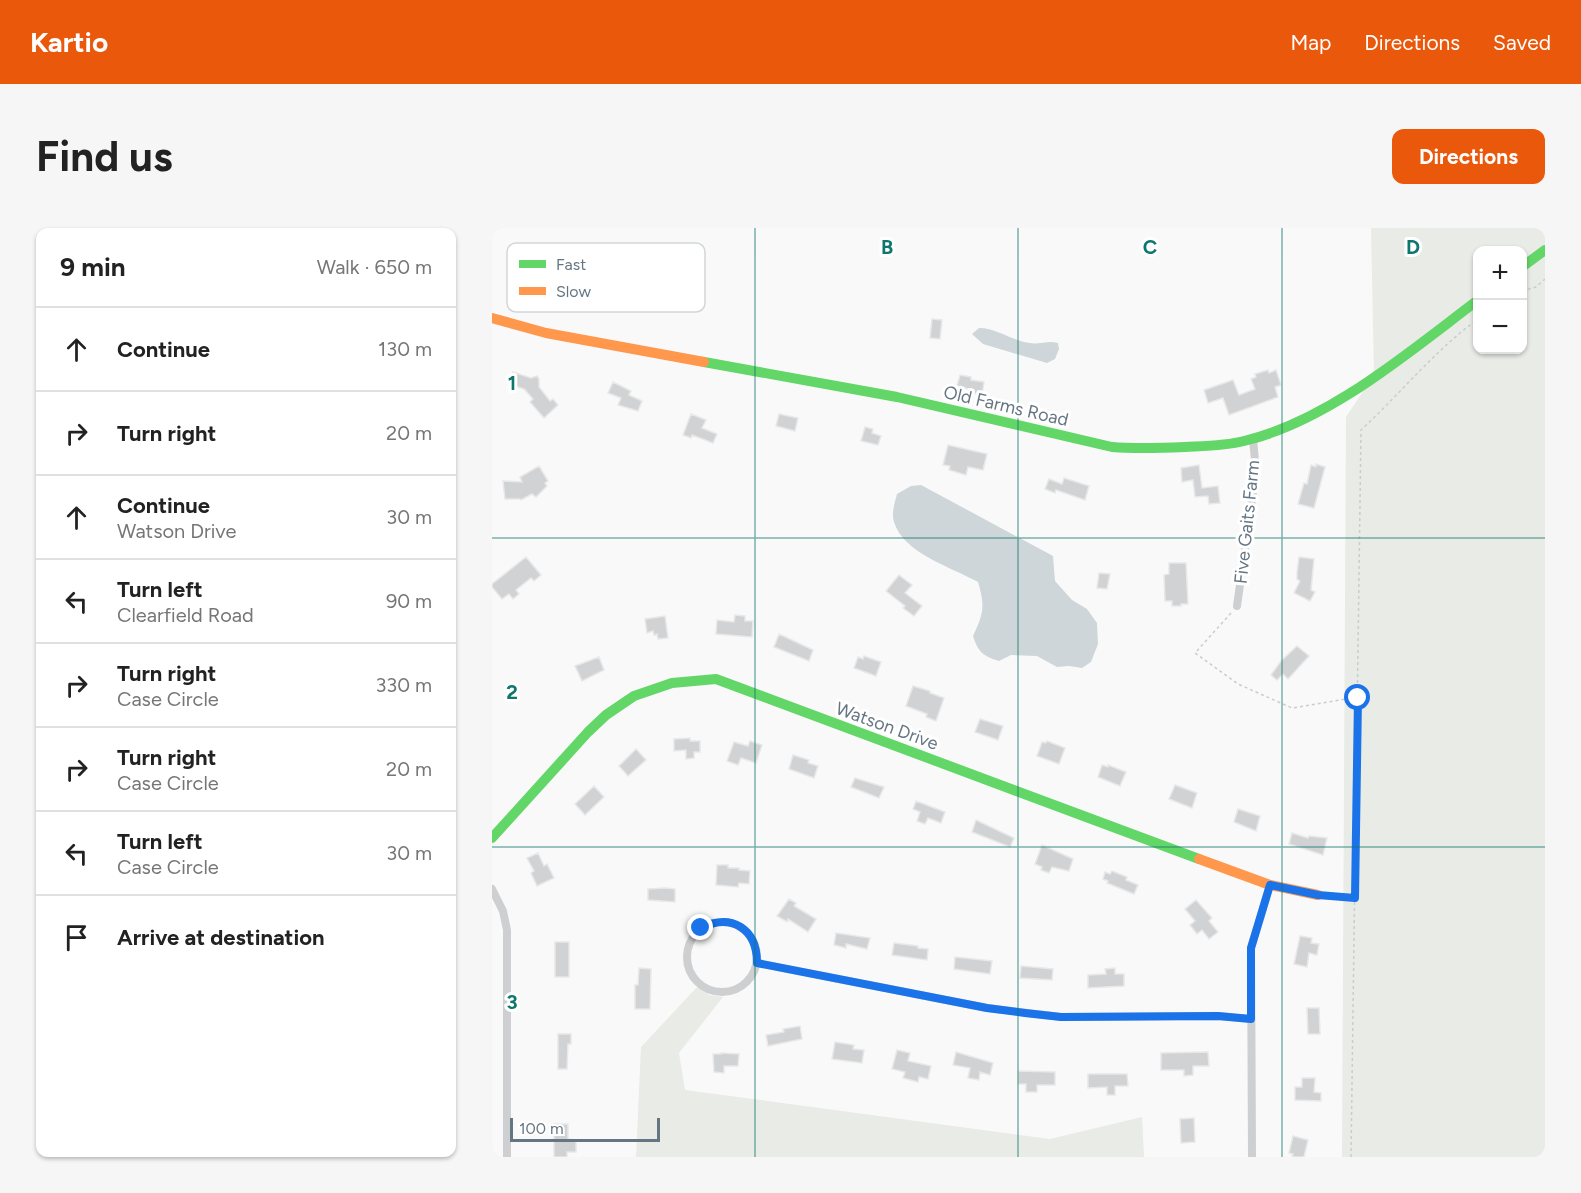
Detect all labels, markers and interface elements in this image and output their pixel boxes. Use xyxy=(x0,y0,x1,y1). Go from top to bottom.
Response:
text: Kartio xyxy=(30,25,108,59)
text: Map xyxy=(1290,30,1331,55)
text: Directions xyxy=(1364,30,1460,55)
text: Saved xyxy=(1493,30,1551,55)
button: Directions xyxy=(1392,129,1545,184)
text: Find us xyxy=(36,131,173,182)
text: B xyxy=(881,235,893,259)
text: C xyxy=(1143,235,1157,259)
text: D xyxy=(1406,235,1420,259)
legend xyxy=(507,243,705,312)
map controls xyxy=(1473,246,1527,354)
button: + xyxy=(1473,246,1527,300)
text: 9 min xyxy=(60,251,126,283)
text: Walk · 650 m xyxy=(317,255,432,279)
text: Fast xyxy=(556,255,586,274)
text: Slow xyxy=(556,282,591,301)
button: − xyxy=(1473,300,1527,354)
icon: ahead xyxy=(60,333,93,366)
text: Continue xyxy=(117,336,210,363)
text: 130 m xyxy=(378,337,432,361)
text: 1 xyxy=(508,371,516,395)
street label: Old Farms Road xyxy=(941,381,1071,431)
icon: right xyxy=(60,417,93,450)
text: Turn right xyxy=(117,420,216,447)
text: 20 m xyxy=(386,421,432,445)
street label: Five Gaits Farm xyxy=(1230,459,1264,585)
text: Continue xyxy=(117,492,210,519)
icon: ahead xyxy=(60,501,93,534)
text: 30 m xyxy=(386,505,432,529)
text: Watson Drive xyxy=(117,519,236,543)
text: Turn left xyxy=(117,576,203,603)
icon: left xyxy=(60,585,93,618)
text: 90 m xyxy=(386,589,432,613)
text: Clearfield Road xyxy=(117,603,254,627)
text: Turn right xyxy=(117,660,216,687)
icon: right xyxy=(60,669,93,702)
text: 330 m xyxy=(375,673,432,697)
text: 2 xyxy=(506,680,518,704)
route start xyxy=(1344,684,1370,710)
text: Case Circle xyxy=(117,687,219,711)
street label: Watson Drive xyxy=(833,697,941,755)
text: Turn right xyxy=(117,744,216,771)
icon: right xyxy=(60,753,93,786)
text: 20 m xyxy=(386,757,432,781)
text: Case Circle xyxy=(117,771,219,795)
text: Turn left xyxy=(117,828,203,855)
icon: left xyxy=(60,837,93,870)
text: 30 m xyxy=(386,841,432,865)
text: Case Circle xyxy=(117,855,219,879)
route end xyxy=(687,914,713,940)
icon: arrive xyxy=(60,921,93,954)
text: Arrive at destination xyxy=(117,924,325,951)
text: 3 xyxy=(506,990,518,1014)
scale bar xyxy=(510,1115,660,1142)
text: 100 m xyxy=(519,1119,564,1138)

